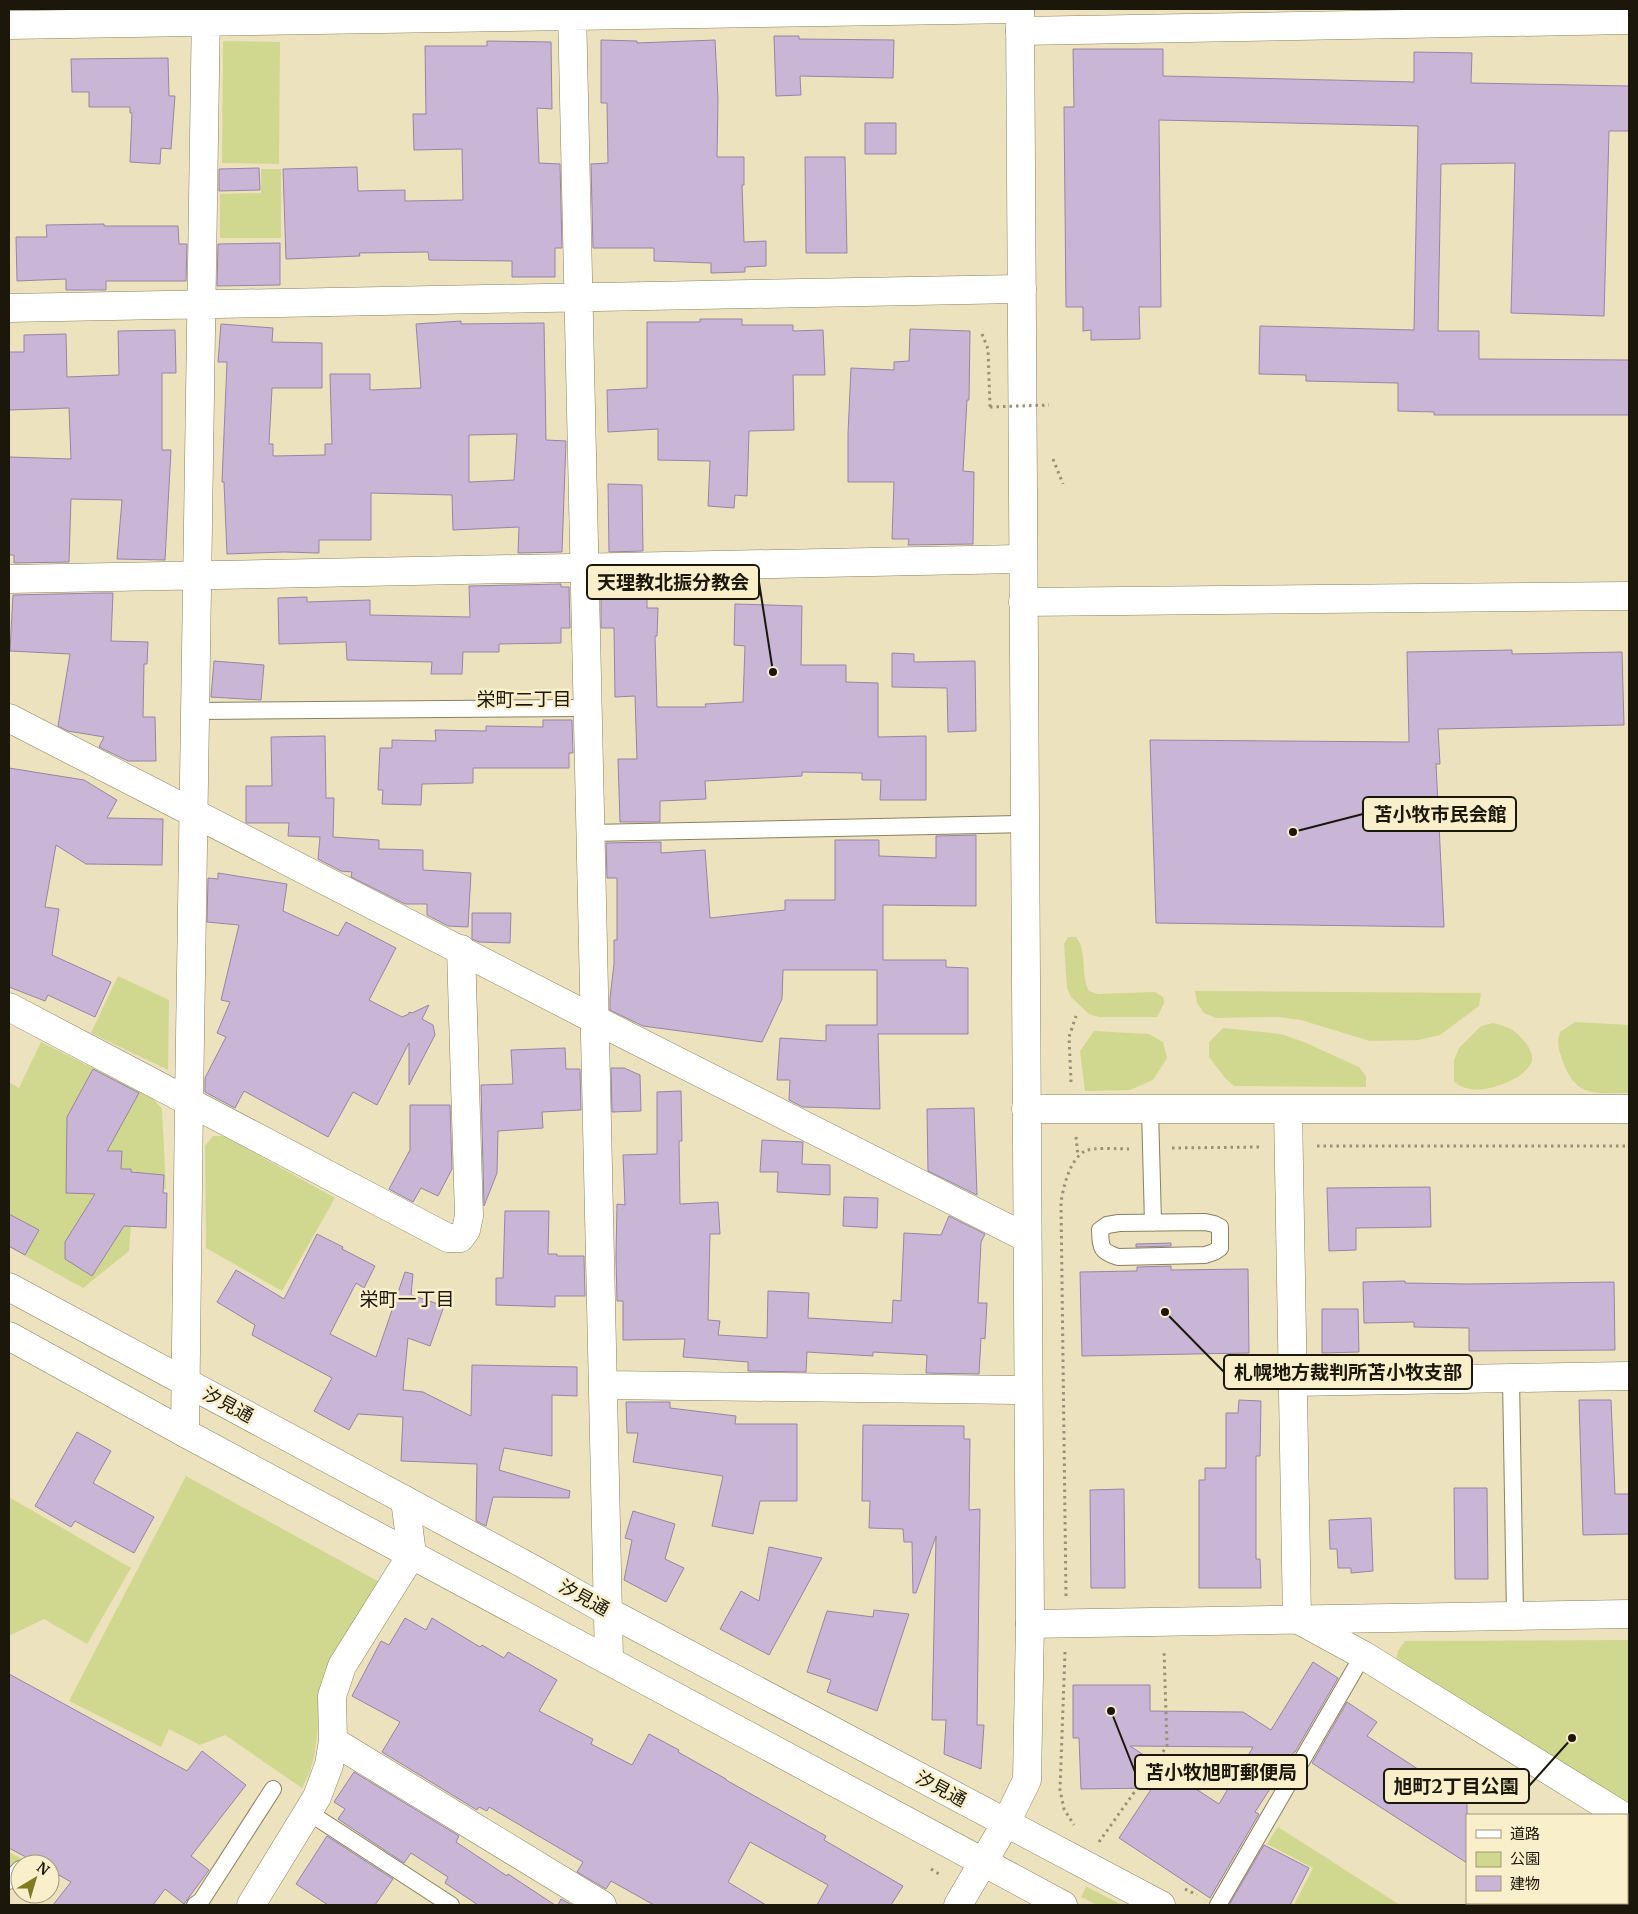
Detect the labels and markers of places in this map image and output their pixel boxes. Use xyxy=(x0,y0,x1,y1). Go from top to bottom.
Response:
callout: 天理教北振分教会 xyxy=(587,565,759,599)
callout: 苫小牧市民会館 xyxy=(1363,797,1516,831)
callout: 札幌地方裁判所苫小牧支部 xyxy=(1224,1355,1472,1389)
callout: 苫小牧旭町郵便局 xyxy=(1135,1755,1307,1789)
callout: 旭町2丁目公園 xyxy=(1384,1769,1529,1803)

